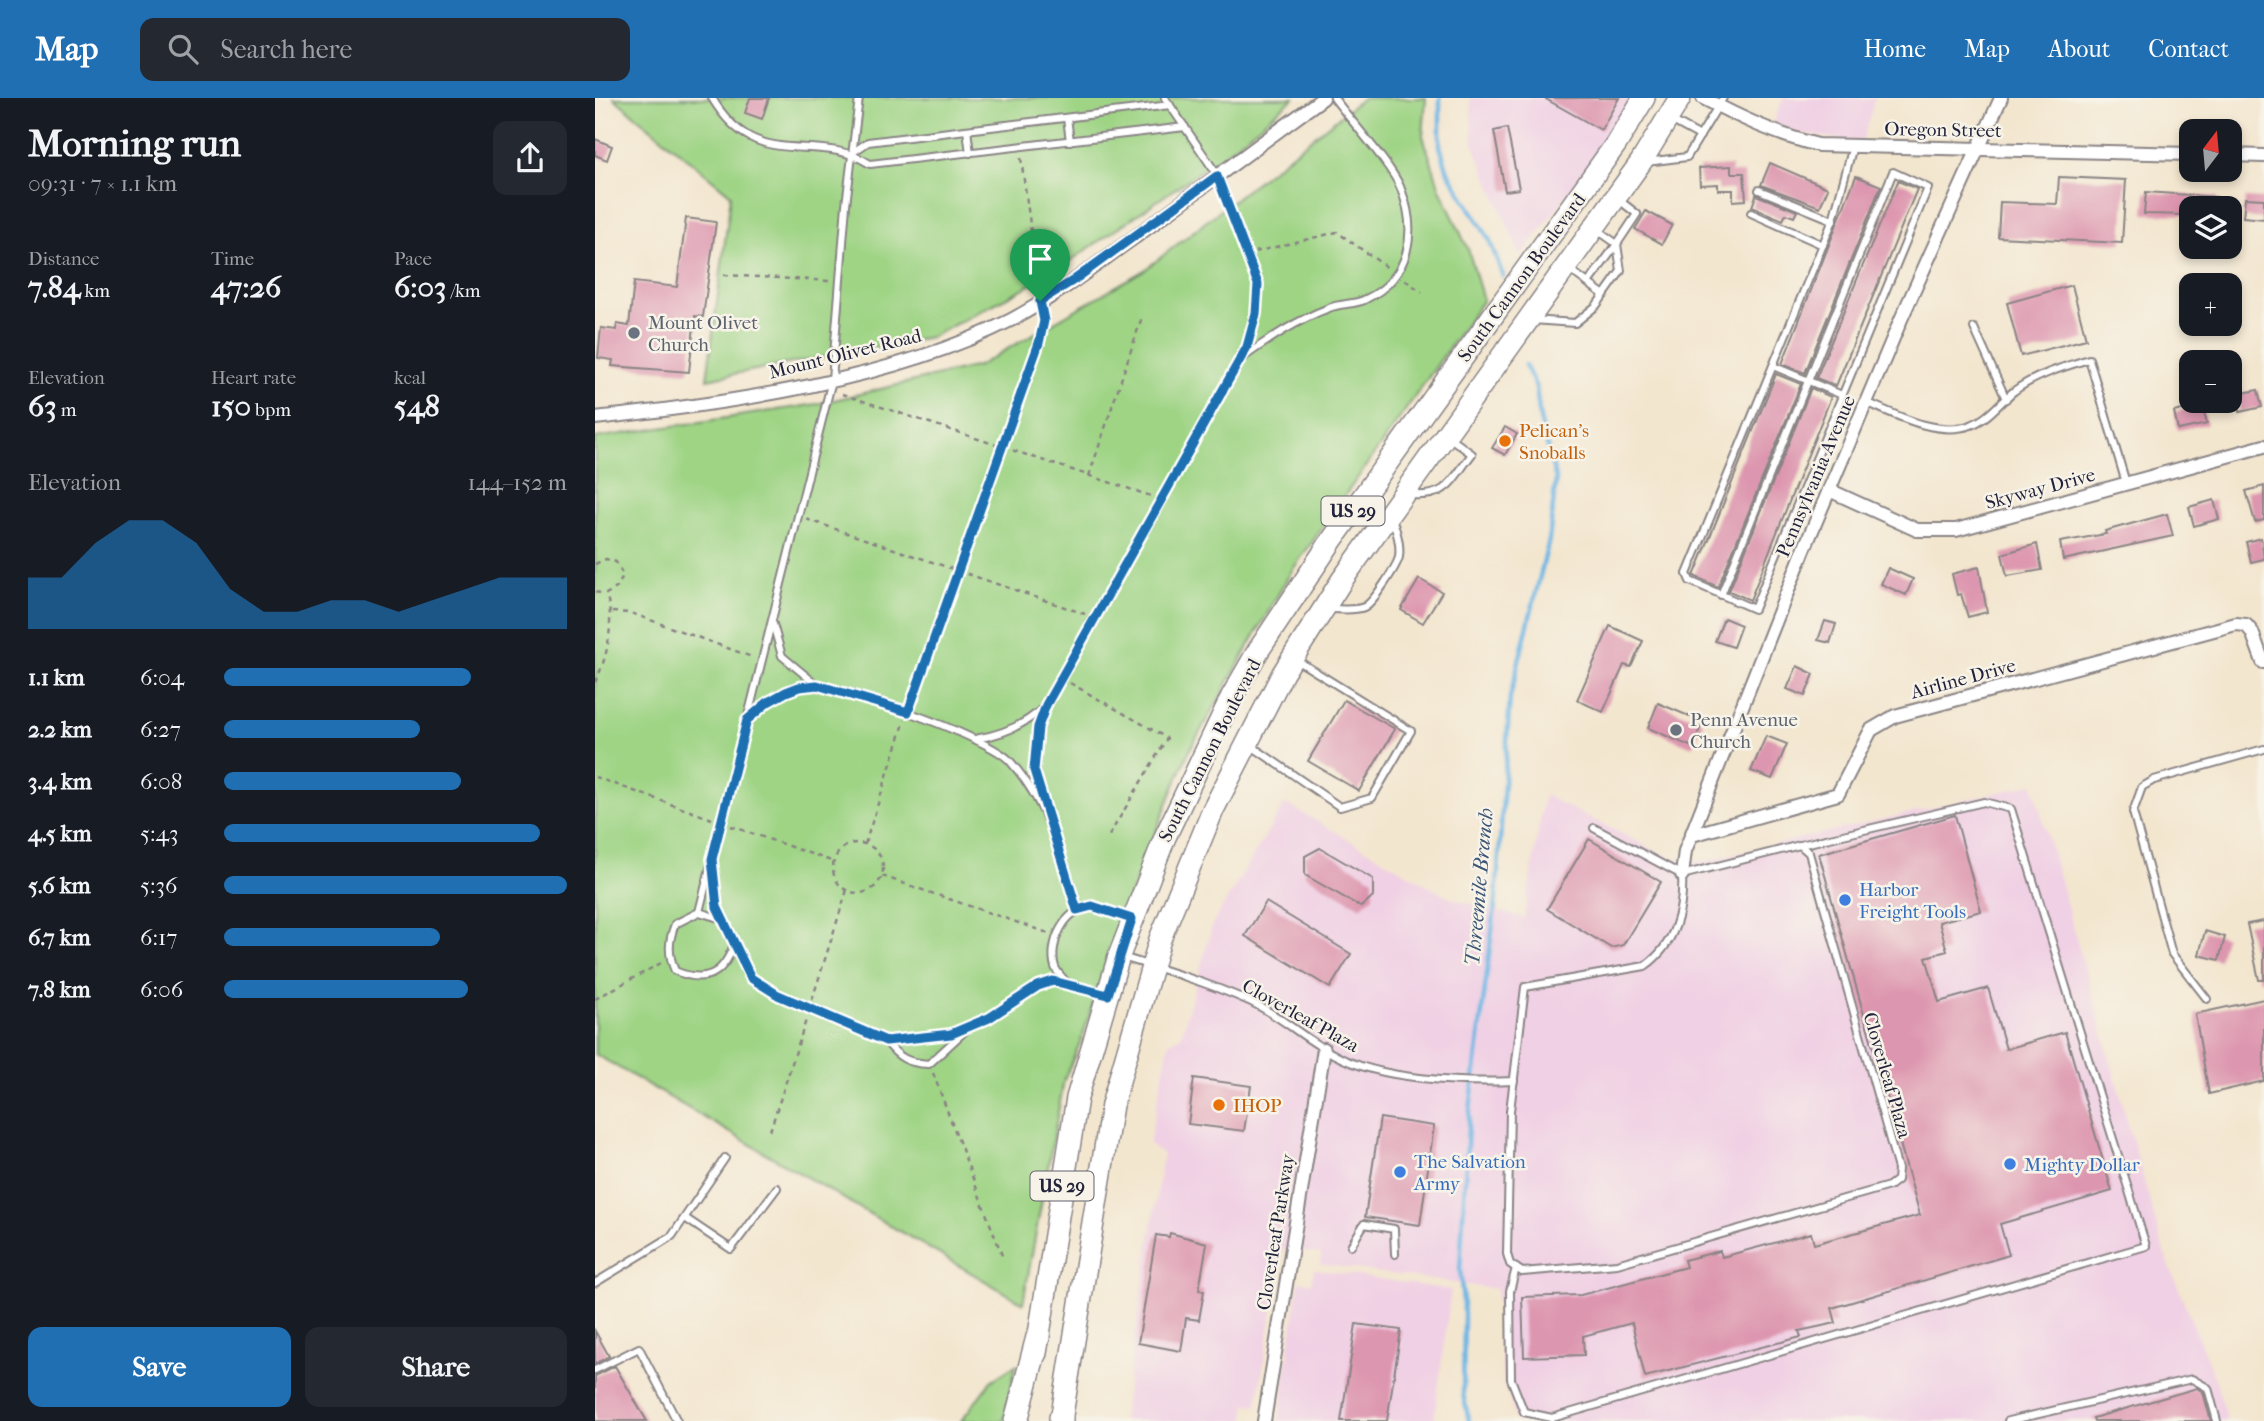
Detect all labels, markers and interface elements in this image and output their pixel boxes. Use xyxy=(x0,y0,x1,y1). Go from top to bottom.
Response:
search box xyxy=(140,18,630,81)
text: Map xyxy=(35,30,98,69)
icon: search xyxy=(164,30,202,68)
text: Search here xyxy=(220,34,352,65)
text: Home xyxy=(1864,35,1926,63)
text: Map xyxy=(1964,35,2010,63)
text: About xyxy=(2048,35,2110,63)
text: Contact xyxy=(2148,35,2229,63)
street label: Oregon Street xyxy=(1884,118,2002,142)
north arrow xyxy=(2179,119,2242,182)
map controls xyxy=(2179,119,2242,413)
text: Morning run xyxy=(28,121,241,166)
button: share xyxy=(493,121,567,195)
text: 09:31 · 7 × 1.1 km xyxy=(28,170,177,197)
street label: South Cannon Boulevard xyxy=(1453,189,1591,366)
button: layers xyxy=(2179,196,2242,259)
pin xyxy=(1010,229,1070,301)
icon: arrive xyxy=(1021,240,1059,278)
text: Distance xyxy=(28,248,99,270)
text: Time xyxy=(211,248,254,270)
text: Pace xyxy=(394,248,432,270)
text: 7.84 xyxy=(28,270,80,305)
text: 47:26 xyxy=(211,270,281,305)
text: 6:03 xyxy=(394,270,446,305)
button: + xyxy=(2179,273,2242,336)
text: km xyxy=(80,280,110,302)
text: /km xyxy=(446,280,481,302)
place label: Mount Olivet Church xyxy=(648,312,758,356)
street label: Mount Olivet Road xyxy=(767,324,924,384)
marker: Mount Olivet Church xyxy=(626,325,642,341)
button: − xyxy=(2179,350,2242,413)
text: Elevation xyxy=(28,367,105,389)
text: Heart rate xyxy=(211,367,296,389)
text: kcal xyxy=(394,367,426,389)
text: 63 xyxy=(28,389,57,424)
text: 150 xyxy=(211,389,251,424)
text: 548 xyxy=(394,389,440,424)
street label: Pennsylvania Avenue xyxy=(1772,392,1860,560)
text: m xyxy=(57,399,76,421)
text: bpm xyxy=(251,399,291,421)
place label: Pelican's Snoballs xyxy=(1519,420,1589,464)
marker: Pelican's Snoballs xyxy=(1497,433,1513,449)
street label: Skyway Drive xyxy=(1983,464,2098,514)
text: Elevation xyxy=(28,469,121,496)
text: 144–152 m xyxy=(468,469,567,496)
road number: US 29 xyxy=(1321,496,1385,526)
street label: Airline Drive xyxy=(1907,654,2018,704)
street label: South Cannon Boulevard xyxy=(1154,655,1266,846)
text: 1.1 km xyxy=(28,664,85,691)
text: 6:04 xyxy=(140,664,184,691)
place label: Penn Avenue Church xyxy=(1690,709,1798,753)
text: 2.2 km xyxy=(28,716,92,743)
text: 6:27 xyxy=(140,716,181,743)
marker: Penn Avenue Church xyxy=(1668,722,1684,738)
text: 3.4 km xyxy=(28,768,92,795)
text: 6:08 xyxy=(140,768,182,795)
water label: Threemile Branch xyxy=(1460,807,1498,967)
text: 4.5 km xyxy=(28,820,92,847)
text: 5:43 xyxy=(140,820,179,847)
text: 5.6 km xyxy=(28,872,91,899)
text: 5:36 xyxy=(140,872,177,899)
place label: Harbor Freight Tools xyxy=(1859,879,1966,923)
marker: Harbor Freight Tools xyxy=(1837,892,1853,908)
text: 6.7 km xyxy=(28,924,91,951)
text: 6:17 xyxy=(140,924,177,951)
street label: Cloverleaf Plaza xyxy=(1238,975,1363,1057)
text: 7.8 km xyxy=(28,976,91,1003)
text: 6:06 xyxy=(140,976,183,1003)
street label: Cloverleaf Plaza xyxy=(1859,1010,1916,1141)
place label: IHOP xyxy=(1233,1095,1282,1117)
marker: IHOP xyxy=(1211,1097,1227,1113)
place label: The Salvation Army xyxy=(1413,1151,1526,1195)
street label: Cloverleaf Parkway xyxy=(1253,1152,1299,1312)
place label: Mighty Dollar xyxy=(2024,1154,2141,1176)
marker: Mighty Dollar xyxy=(2002,1156,2018,1172)
marker: The Salvation Army xyxy=(1392,1164,1408,1180)
road number: US 29 xyxy=(1030,1171,1093,1200)
button: Save xyxy=(28,1327,291,1407)
button: Share xyxy=(305,1327,567,1407)

